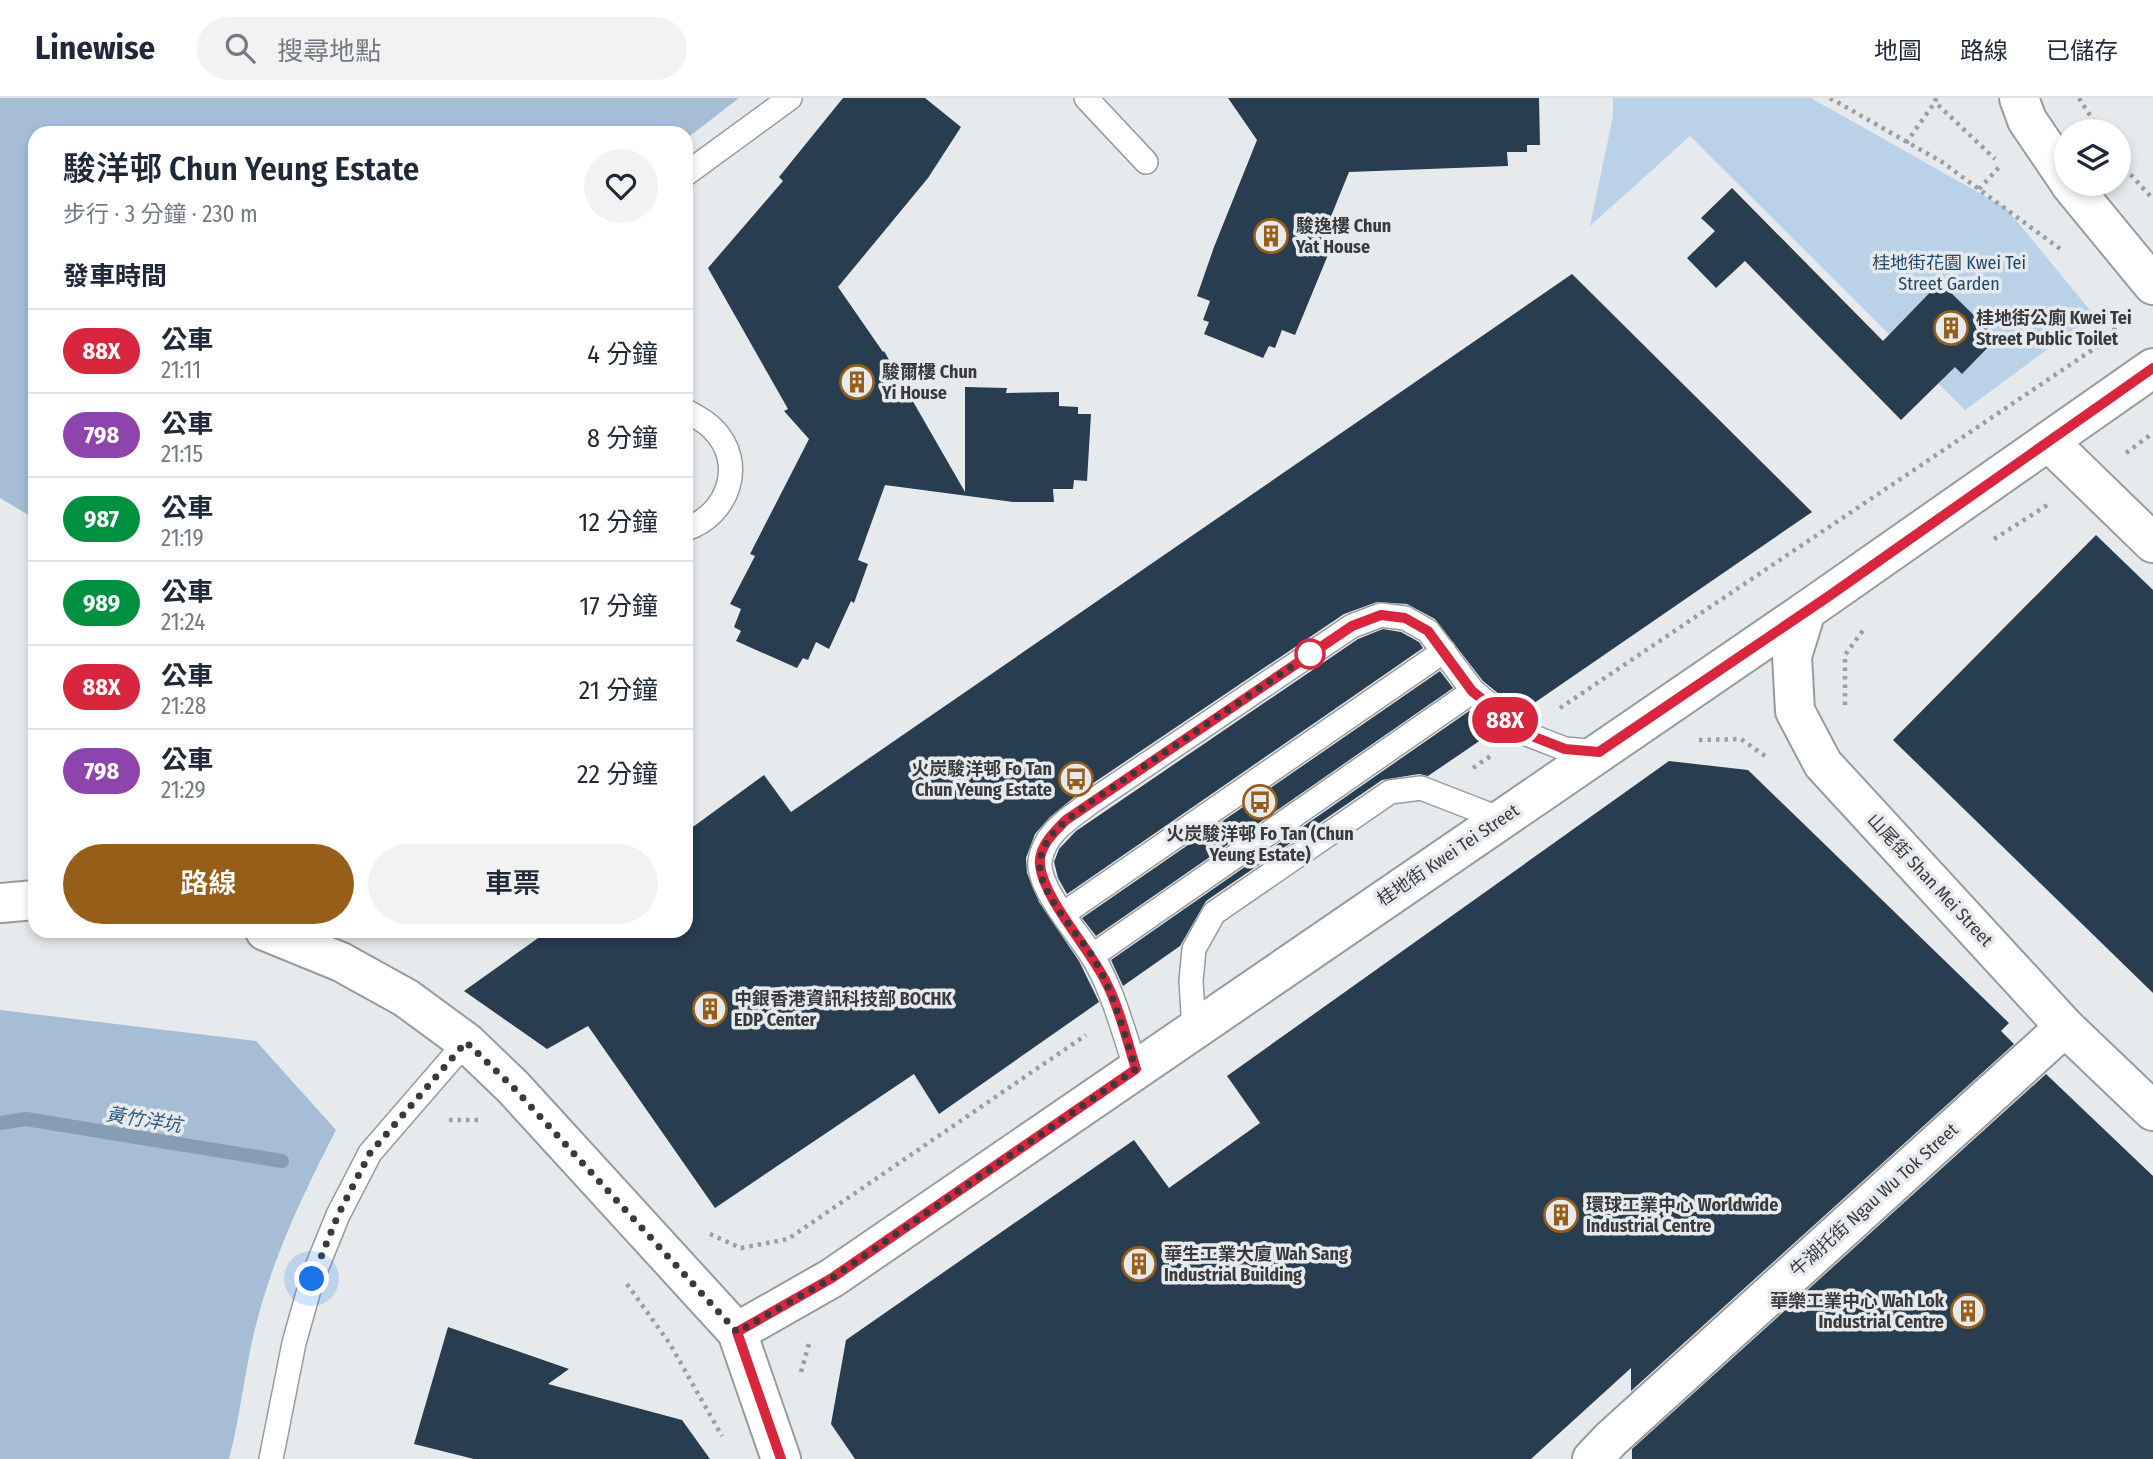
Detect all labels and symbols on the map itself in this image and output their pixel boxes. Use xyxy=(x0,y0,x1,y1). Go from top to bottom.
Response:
place label: 駿逸樓 Chun Yat House xyxy=(1295,215,1391,258)
building icon: 駿逸樓 Chun Yat House xyxy=(1252,217,1290,255)
park label: 桂地街花園 Kwei Tei Street Garden xyxy=(1872,252,2026,295)
place label: 桂地街公廁 Kwei Tei Street Public Toilet xyxy=(1976,307,2132,350)
building icon: 桂地街公廁 Kwei Tei Street Public Toilet xyxy=(1932,309,1970,347)
place label: 駿爾樓 Chun Yi House xyxy=(881,361,977,404)
building icon: 駿爾樓 Chun Yi House xyxy=(838,363,876,401)
unlabelled marker xyxy=(1295,639,1325,669)
line badge: 88X xyxy=(1465,697,1545,743)
place label: 火炭駿洋邨 Fo Tan Chun Yeung Estate xyxy=(911,758,1052,801)
bus stop icon: 火炭駿洋邨 Fo Tan Chun Yeung Estate xyxy=(1057,760,1095,798)
bus stop icon: 火炭駿洋邨 Fo Tan (Chun Yeung Estate) xyxy=(1241,783,1279,821)
street label: 桂地街 Kwei Tei Street xyxy=(1373,799,1523,911)
street label: 山尾街 Shan Mei Street xyxy=(1863,809,1997,951)
place label: 火炭駿洋邨 Fo Tan (Chun Yeung Estate) xyxy=(1166,823,1354,866)
place label: 中銀香港資訊科技部 BOCHK EDP Center xyxy=(734,988,952,1031)
building icon: 中銀香港資訊科技部 BOCHK EDP Center xyxy=(691,990,729,1028)
water label: 黃竹洋坑 xyxy=(105,1102,186,1137)
street label: 牛湖托街 Ngau Wu Tok Street xyxy=(1785,1119,1963,1281)
place label: 環球工業中心 Worldwide Industrial Centre xyxy=(1586,1194,1778,1237)
building icon: 環球工業中心 Worldwide Industrial Centre xyxy=(1542,1196,1580,1234)
place label: 華生工業大廈 Wah Sang Industrial Building xyxy=(1164,1243,1348,1286)
building icon: 華生工業大廈 Wah Sang Industrial Building xyxy=(1120,1245,1158,1283)
your location xyxy=(294,1261,329,1296)
place label: 華樂工業中心 Wah Lok Industrial Centre xyxy=(1770,1290,1945,1333)
building icon: 華樂工業中心 Wah Lok Industrial Centre xyxy=(1949,1292,1987,1330)

